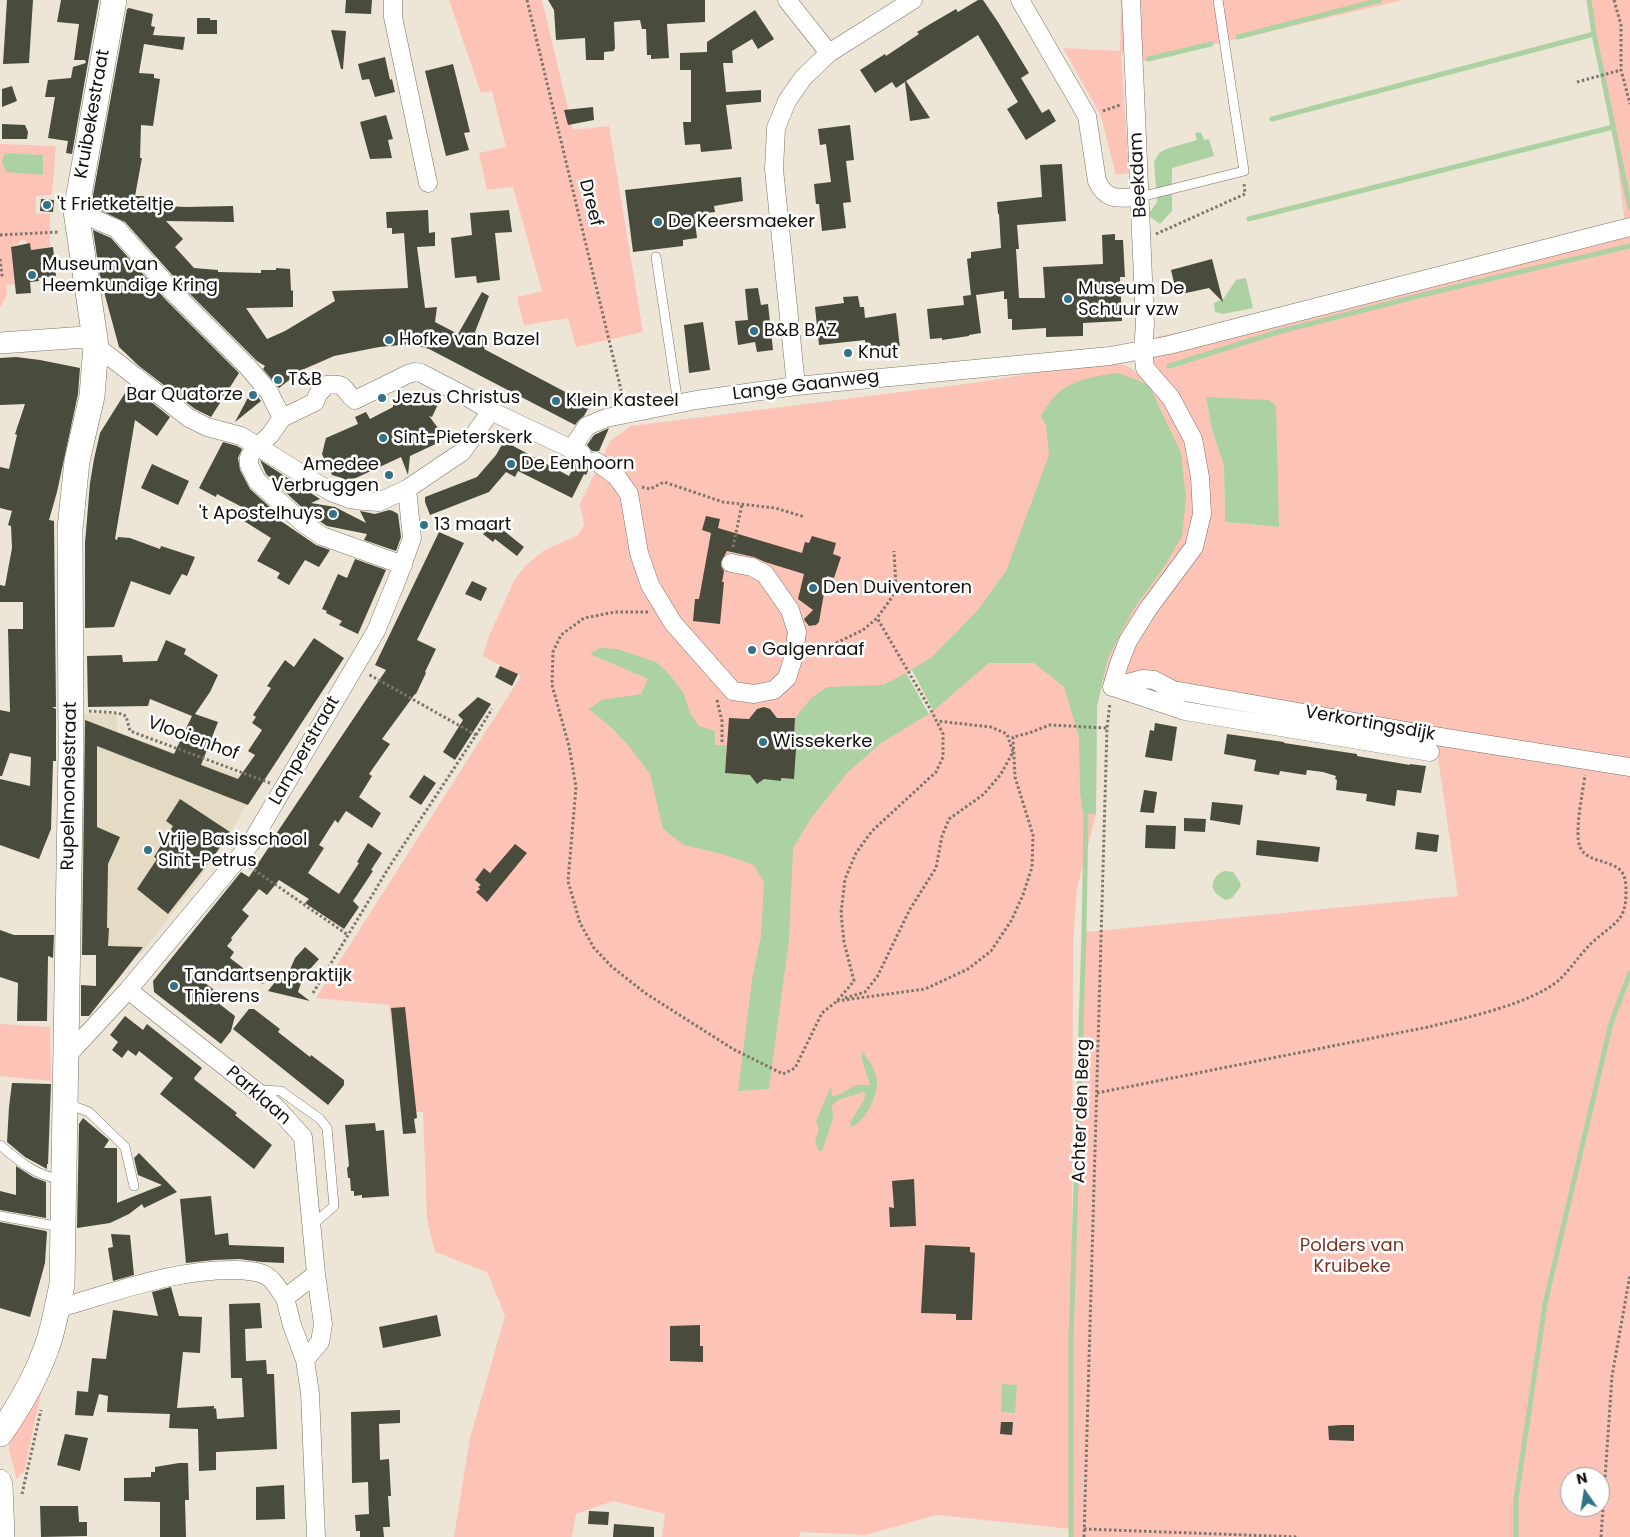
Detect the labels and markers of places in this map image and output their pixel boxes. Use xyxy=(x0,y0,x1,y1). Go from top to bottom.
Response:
place label: 't Frietketeltje xyxy=(57,194,174,216)
marker: 't Frietketeltje xyxy=(41,199,53,211)
place label: De Keersmaeker xyxy=(668,211,815,233)
marker: De Keersmaeker xyxy=(652,216,664,228)
place label: Museum van Heemkundige Kring xyxy=(42,254,218,296)
marker: Museum van Heemkundige Kring xyxy=(26,269,38,281)
place label: Museum De Schuur vzw xyxy=(1078,278,1184,320)
marker: Museum De Schuur vzw xyxy=(1062,293,1074,305)
place label: B&B BAZ xyxy=(764,320,837,342)
marker: B&B BAZ xyxy=(748,325,760,337)
place label: Hofke van Bazel xyxy=(399,329,540,351)
marker: Hofke van Bazel xyxy=(383,334,395,346)
place label: Knut xyxy=(858,342,898,364)
marker: Knut xyxy=(842,347,854,359)
place label: T&B xyxy=(288,369,322,391)
marker: T&B xyxy=(272,374,284,386)
place label: Bar Quatorze xyxy=(126,384,243,406)
place label: Jezus Christus xyxy=(392,387,520,409)
marker: Bar Quatorze xyxy=(247,389,259,401)
place label: Klein Kasteel xyxy=(566,390,679,412)
marker: Jezus Christus xyxy=(376,392,388,404)
marker: Klein Kasteel xyxy=(550,395,562,407)
place label: Sint-Pieterskerk xyxy=(393,427,532,449)
marker: Sint-Pieterskerk xyxy=(377,432,389,444)
place label: De Eenhoorn xyxy=(521,453,634,475)
place label: Amedee Verbruggen xyxy=(272,454,379,496)
marker: De Eenhoorn xyxy=(505,458,517,470)
marker: Amedee Verbruggen xyxy=(383,469,395,481)
place label: 't Apostelhuys xyxy=(199,503,323,525)
marker: 't Apostelhuys xyxy=(327,508,339,520)
place label: 13 maart xyxy=(434,514,511,536)
marker: 13 maart xyxy=(418,519,430,531)
place label: Den Duiventoren xyxy=(823,577,972,599)
marker: Den Duiventoren xyxy=(807,582,819,594)
place label: Galgenraaf xyxy=(762,639,864,661)
marker: Galgenraaf xyxy=(746,644,758,656)
place label: Wissekerke xyxy=(773,731,873,753)
marker: Wissekerke xyxy=(757,736,769,748)
place label: Vrije Basisschool Sint-Petrus xyxy=(158,829,307,872)
marker: Vrije Basisschool Sint-Petrus xyxy=(142,844,154,856)
place label: Tandartsenpraktijk Thierens xyxy=(184,965,352,1008)
marker: Tandartsenpraktijk Thierens xyxy=(168,980,180,992)

